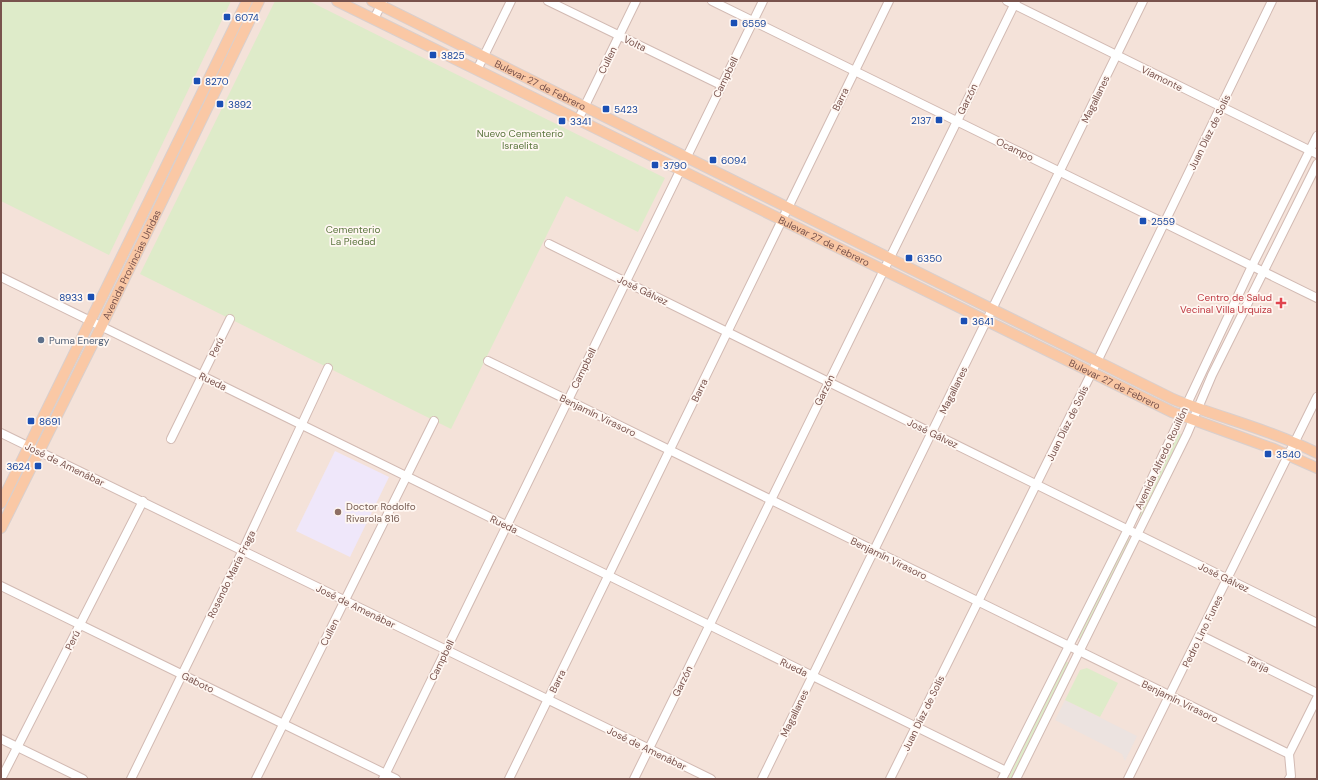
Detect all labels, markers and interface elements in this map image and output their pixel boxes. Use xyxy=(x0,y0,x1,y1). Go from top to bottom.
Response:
place label: 6074 xyxy=(235,11,259,24)
marker: 6074 xyxy=(222,12,232,22)
place label: 6559 xyxy=(742,17,766,30)
marker: 6559 xyxy=(729,18,739,28)
street label: Volta xyxy=(621,32,648,54)
street label: Cullen xyxy=(595,44,620,76)
place label: 3825 xyxy=(441,49,465,62)
marker: 3825 xyxy=(428,50,438,60)
street label: Campbell xyxy=(710,55,741,100)
street label: Bulevar 27 de Febrero xyxy=(492,57,588,113)
street label: Viamonte xyxy=(1139,63,1185,94)
street label: Magallanes xyxy=(1078,73,1113,125)
place label: 8270 xyxy=(205,75,229,88)
marker: 8270 xyxy=(192,76,202,86)
street label: Garzón xyxy=(954,81,981,117)
street label: Barra xyxy=(829,85,852,113)
street label: Juan Díaz de Solís xyxy=(1186,92,1233,172)
place label: 3892 xyxy=(228,98,252,111)
marker: 3892 xyxy=(215,99,225,109)
place label: 5423 xyxy=(614,103,638,116)
marker: 5423 xyxy=(601,104,611,114)
place label: 2137 xyxy=(911,114,931,127)
place label: 3341 xyxy=(570,115,591,128)
marker: 2137 xyxy=(934,115,944,125)
marker: 3341 xyxy=(557,116,567,126)
park label: Nuevo Cementerio Israelita xyxy=(477,127,563,152)
street label: Ocampo xyxy=(994,135,1036,164)
place label: 6094 xyxy=(721,154,746,167)
marker: 6094 xyxy=(708,155,718,165)
place label: 3790 xyxy=(663,159,687,172)
marker: 3790 xyxy=(650,160,660,170)
street label: Avenida Provincias Unidas xyxy=(100,208,164,322)
street label: Bulevar 27 de Febrero xyxy=(776,213,872,269)
place label: 2559 xyxy=(1151,215,1175,228)
marker: 2559 xyxy=(1138,216,1148,226)
park label: Cementerio La Piedad xyxy=(326,223,380,248)
place label: 6350 xyxy=(917,252,942,265)
marker: 6350 xyxy=(904,253,914,263)
street label: José Gálvez xyxy=(615,273,671,308)
place label: 8933 xyxy=(59,291,83,304)
place label: Centro de Salud Vecinal Villa Urquiza xyxy=(1180,291,1272,316)
marker: 8933 xyxy=(86,292,96,302)
marker: Centro de Salud Vecinal Villa Urquiza xyxy=(1275,297,1287,309)
place label: 3641 xyxy=(972,315,993,328)
marker: 3641 xyxy=(959,316,969,326)
place label: Puma Energy xyxy=(49,334,110,347)
marker: Puma Energy xyxy=(36,335,46,345)
street label: Perú xyxy=(206,335,227,359)
street label: Campbell xyxy=(568,346,599,391)
street label: Bulevar 27 de Febrero xyxy=(1067,356,1163,412)
street label: Magallanes xyxy=(936,364,971,416)
street label: Rueda xyxy=(197,369,229,394)
street label: Garzón xyxy=(811,372,838,408)
street label: Barra xyxy=(688,376,711,404)
street label: Juan Díaz de Solís xyxy=(1044,383,1091,463)
street label: Benjamín Virasoro xyxy=(557,391,638,440)
street label: Avenida Alfredo Rouillón xyxy=(1132,405,1191,511)
place label: 8691 xyxy=(39,415,60,428)
marker: 8691 xyxy=(26,416,36,426)
street label: José Gálvez xyxy=(905,416,961,451)
street label: José de Amenábar xyxy=(23,440,107,489)
place label: 3540 xyxy=(1276,448,1301,461)
marker: 3540 xyxy=(1263,449,1273,459)
place label: 3624 xyxy=(6,460,30,473)
marker: 3624 xyxy=(33,461,43,471)
place label: Doctor Rodolfo Rivarola 816 xyxy=(346,500,416,525)
marker: Doctor Rodolfo Rivarola 816 xyxy=(333,507,343,517)
street label: Rueda xyxy=(488,512,520,537)
street label: Rosendo María Fraga xyxy=(205,528,258,620)
street label: Benjamín Virasoro xyxy=(848,534,929,583)
street label: José Gálvez xyxy=(1196,560,1252,595)
street label: José de Amenábar xyxy=(314,582,398,631)
street label: Pedro Lino Funes xyxy=(1179,593,1226,670)
street label: Cullen xyxy=(317,616,342,648)
street label: Perú xyxy=(62,628,83,652)
street label: Campbell xyxy=(426,638,457,683)
street label: Tarija xyxy=(1244,653,1272,676)
street label: Rueda xyxy=(778,655,810,680)
street label: Garzón xyxy=(669,663,696,699)
street label: Barra xyxy=(546,667,569,695)
street label: Gaboto xyxy=(179,669,216,696)
street label: Juan Díaz de Solís xyxy=(900,673,947,753)
street label: Benjamín Virasoro xyxy=(1139,677,1220,726)
street label: Magallanes xyxy=(777,687,812,739)
street label: José de Amenábar xyxy=(605,724,689,773)

